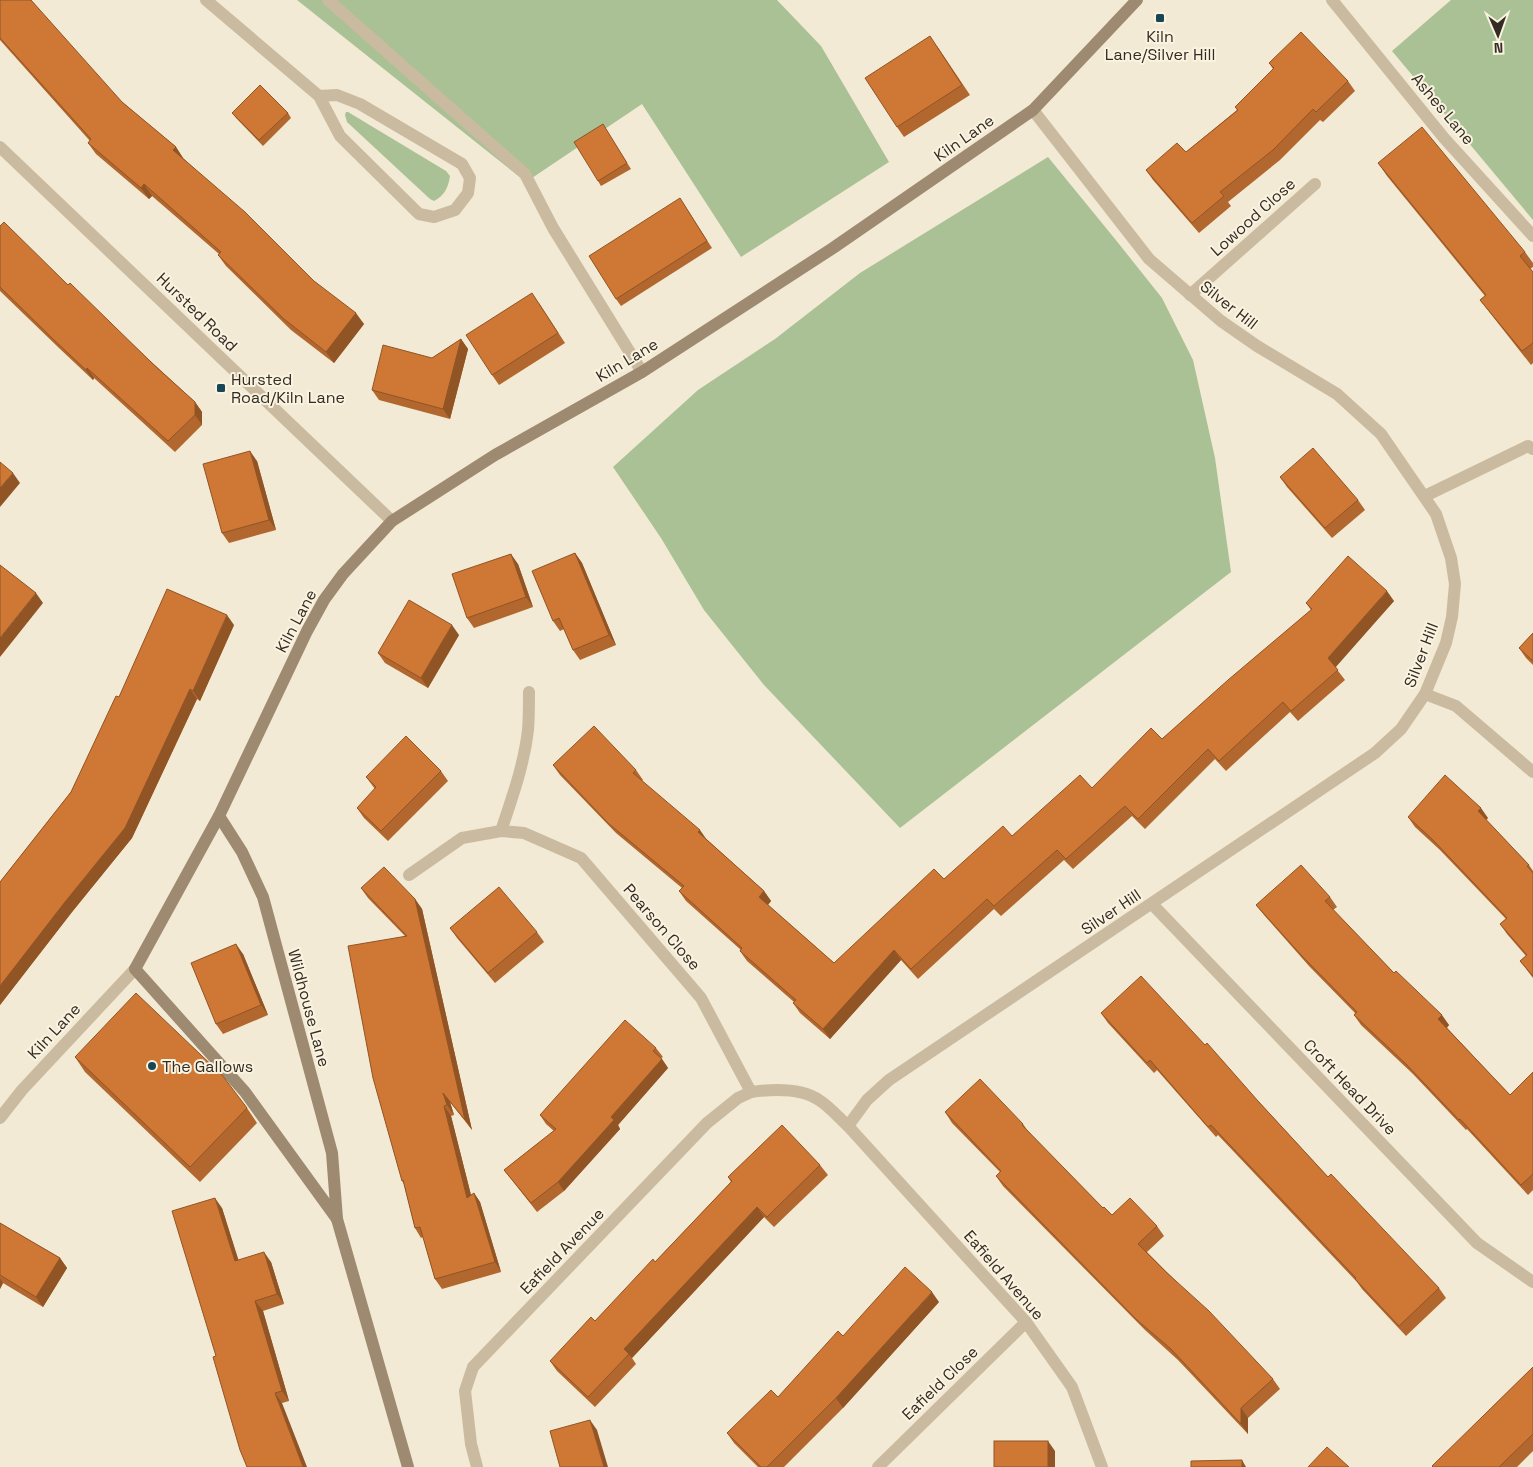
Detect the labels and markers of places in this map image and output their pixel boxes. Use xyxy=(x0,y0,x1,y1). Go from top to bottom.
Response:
marker: Kiln Lane/Silver Hill xyxy=(1154,12,1166,24)
place label: Kiln Lane/Silver Hill xyxy=(1105,26,1215,65)
place label: Hursted Road/Kiln Lane xyxy=(231,369,345,408)
marker: Hursted Road/Kiln Lane xyxy=(215,382,227,394)
place label: The Gallows xyxy=(162,1056,253,1077)
marker: The Gallows xyxy=(146,1060,158,1072)

